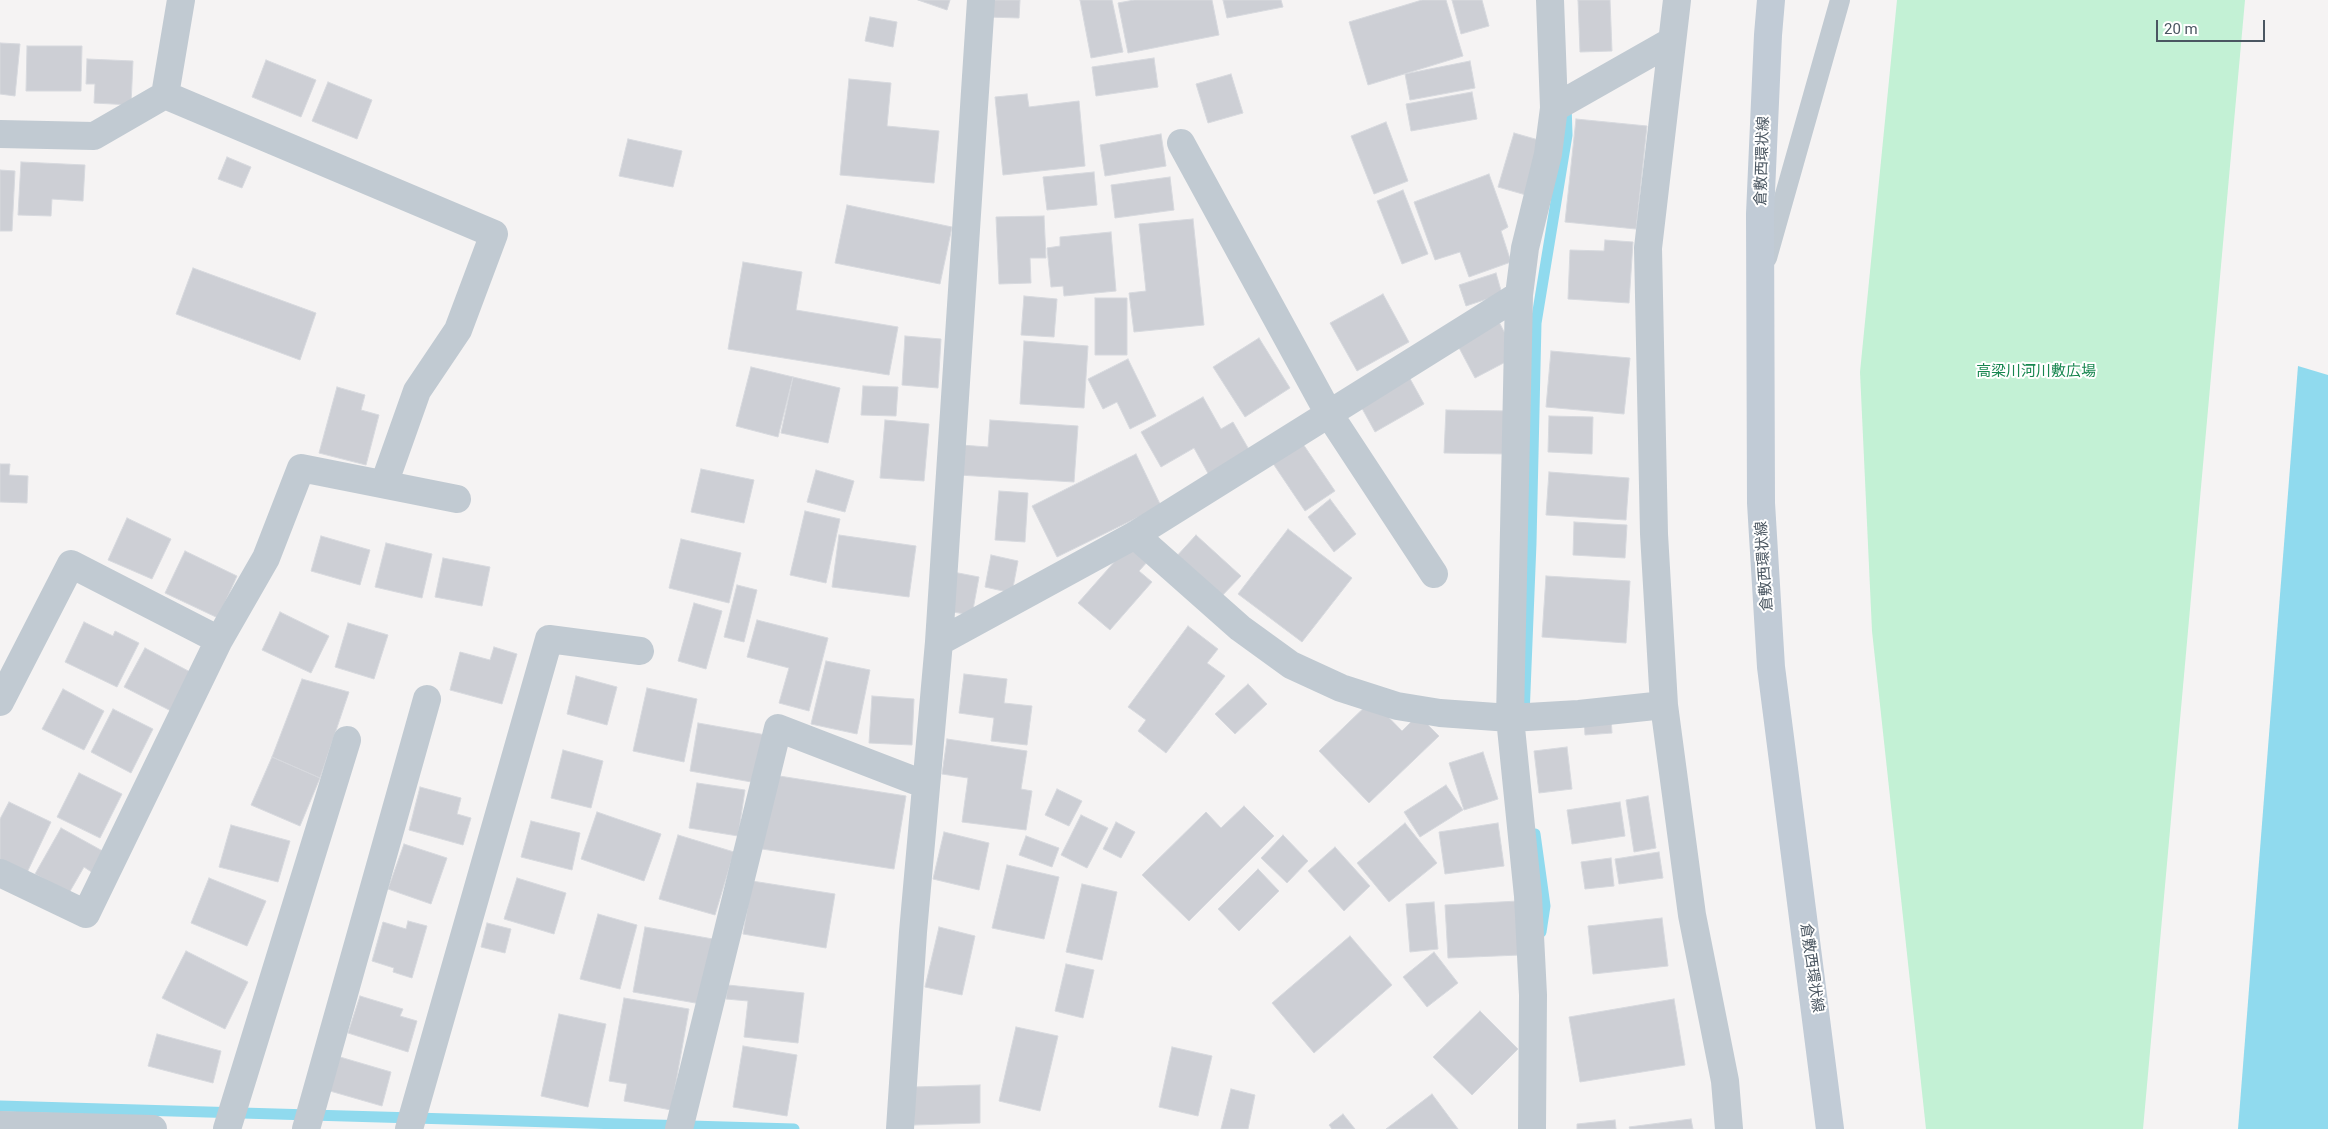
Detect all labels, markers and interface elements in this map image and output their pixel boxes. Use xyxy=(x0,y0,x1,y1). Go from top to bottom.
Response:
scale bar xyxy=(2158,10,2267,42)
text: 20 m xyxy=(2164,20,2198,38)
street label: 倉敷西環状線 xyxy=(1752,116,1774,206)
park label: 高梁川河川敷広場 xyxy=(1976,363,2096,381)
street label: 倉敷西環状線 xyxy=(1753,520,1777,612)
street label: 倉敷西環状線 xyxy=(1796,922,1826,1014)

